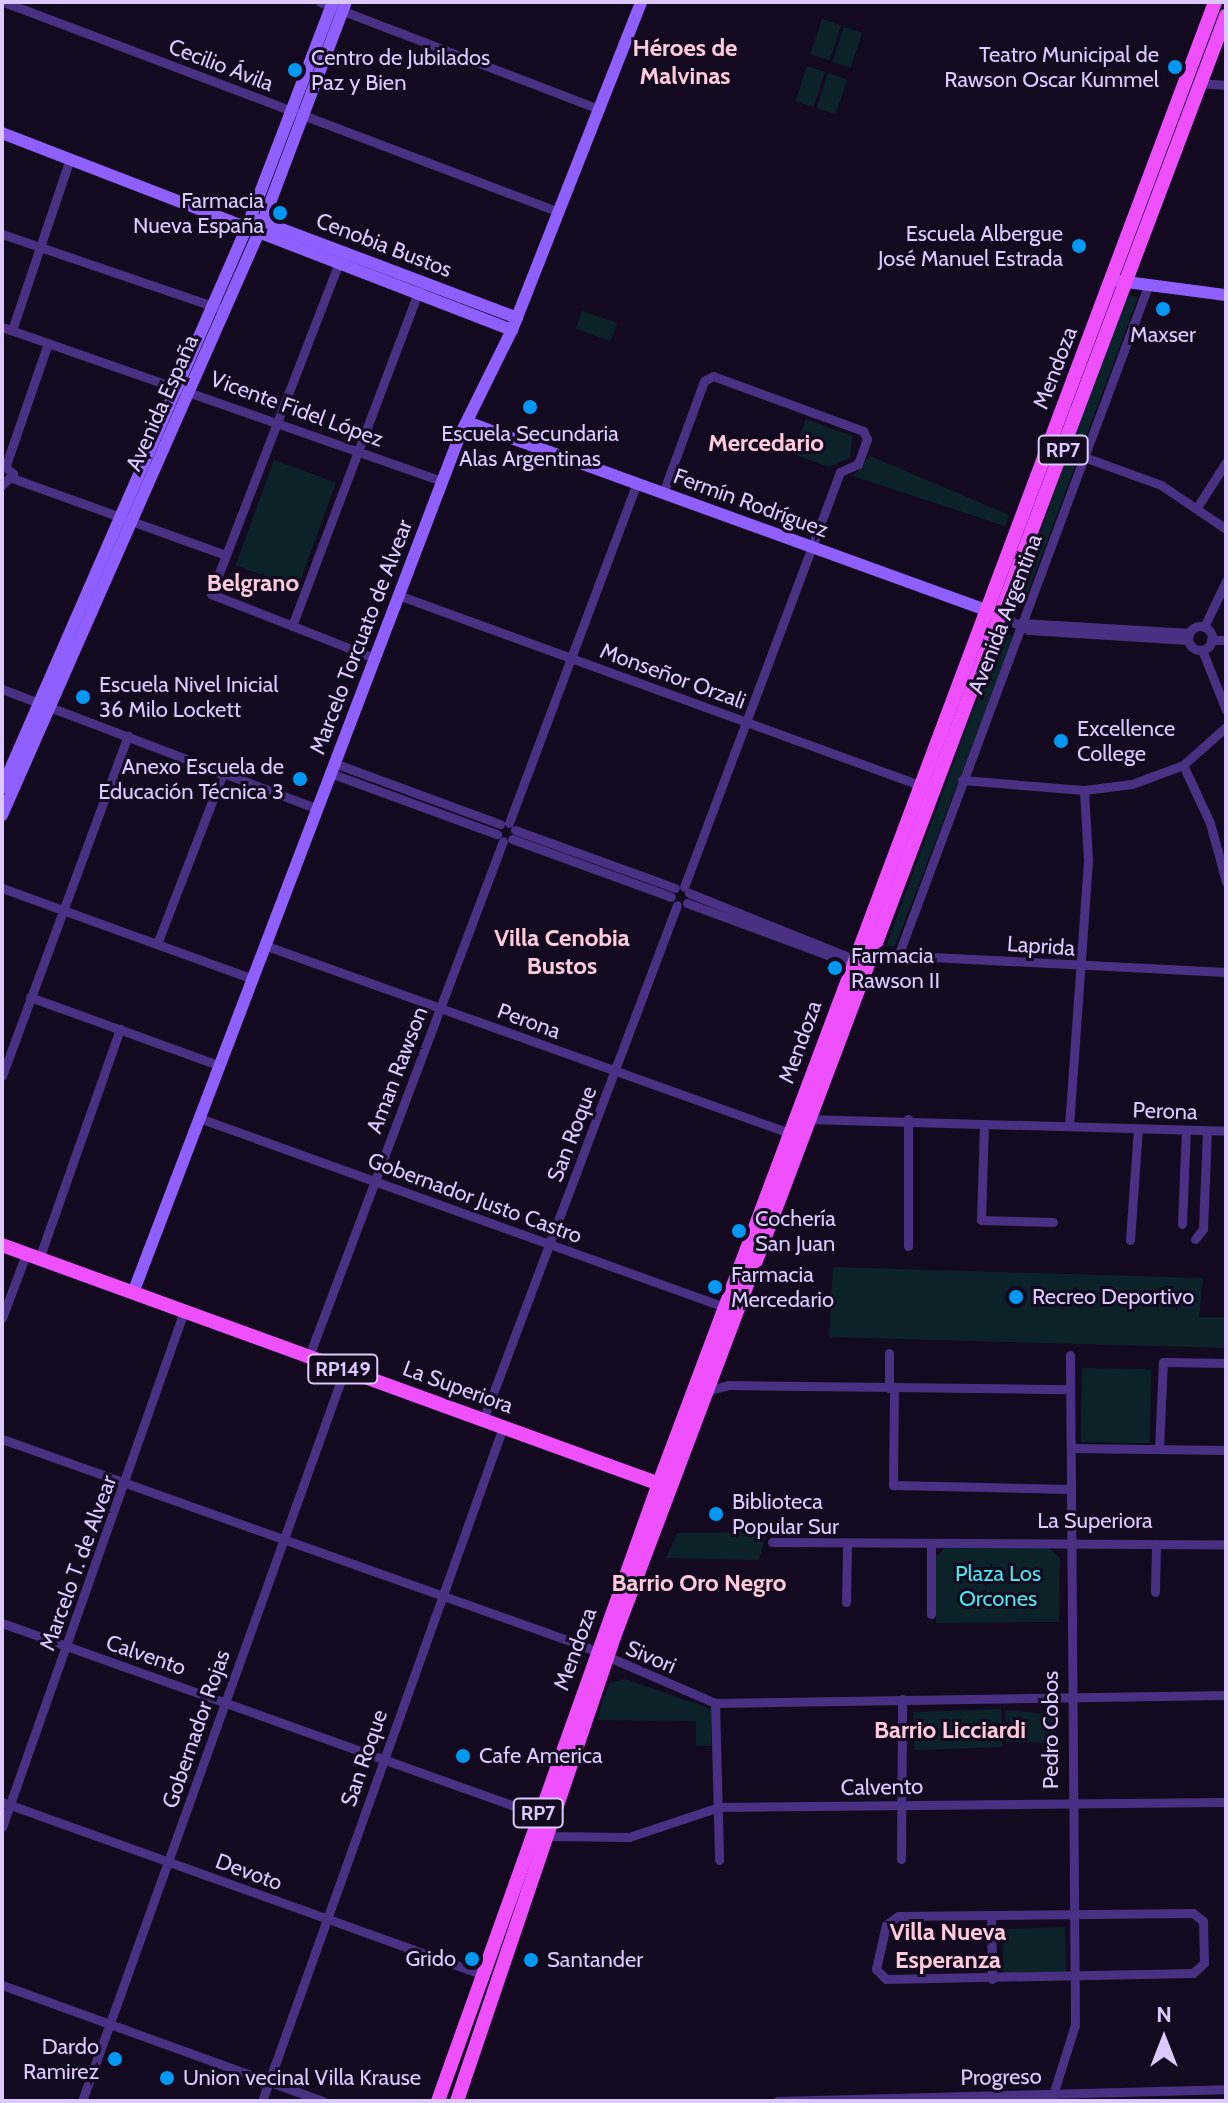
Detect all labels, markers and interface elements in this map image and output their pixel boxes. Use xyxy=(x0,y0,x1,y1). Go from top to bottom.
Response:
street label: Cecilio Ávila xyxy=(165,33,277,97)
district label: Héroes de Malvinas xyxy=(633,34,737,90)
place label: Teatro Municipal de Rawson Oscar Kummel xyxy=(944,41,1159,92)
place label: Centro de Jubilados Paz y Bien xyxy=(311,44,490,96)
marker: Teatro Municipal de Rawson Oscar Kummel xyxy=(1166,58,1184,76)
marker: Centro de Jubilados Paz y Bien xyxy=(286,61,304,79)
place label: Farmacia Nueva España xyxy=(133,187,264,238)
marker: Farmacia Nueva España xyxy=(271,204,289,222)
street label: Cenobia Bustos xyxy=(312,207,456,283)
place label: Escuela Albergue José Manuel Estrada xyxy=(878,220,1063,272)
marker: Escuela Albergue José Manuel Estrada xyxy=(1070,237,1088,255)
marker: Maxser xyxy=(1154,300,1172,318)
place label: Maxser xyxy=(1130,322,1196,348)
street label: Mendoza xyxy=(1027,323,1083,413)
street label: Avenida España xyxy=(120,331,204,475)
street label: Vicente Fidel López xyxy=(207,365,387,453)
marker: Escuela Secundaria Alas Argentinas xyxy=(521,398,539,416)
place label: Escuela Secundaria Alas Argentinas xyxy=(441,420,619,472)
district label: Mercedario xyxy=(708,429,824,457)
road number: RP7 xyxy=(1037,434,1089,466)
street label: Fermín Rodríguez xyxy=(670,463,832,543)
street label: Marcelo Torcuato de Alvear xyxy=(304,516,418,758)
street label: Avenida Argentina xyxy=(962,530,1048,698)
district label: Belgrano xyxy=(207,569,299,597)
street label: Monseñor Orzali xyxy=(597,637,749,715)
place label: Escuela Nivel Inicial 36 Milo Lockett xyxy=(99,671,278,722)
marker: Escuela Nivel Inicial 36 Milo Lockett xyxy=(74,688,92,706)
place label: Excellence College xyxy=(1077,715,1175,766)
marker: Excellence College xyxy=(1052,732,1070,750)
place label: Anexo Escuela de Educación Técnica 3 xyxy=(98,753,284,804)
marker: Anexo Escuela de Educación Técnica 3 xyxy=(291,770,309,788)
district label: Villa Cenobia Bustos xyxy=(494,924,630,980)
street label: Laprida xyxy=(1006,930,1076,962)
place label: Farmacia Rawson II xyxy=(851,942,940,994)
marker: Farmacia Rawson II xyxy=(826,959,844,977)
street label: Perona xyxy=(494,997,564,1045)
street label: Mendoza xyxy=(773,997,827,1087)
street label: Aman Rawson xyxy=(361,1003,433,1137)
street label: San Roque xyxy=(542,1082,602,1186)
street label: Perona xyxy=(1132,1097,1198,1125)
street label: Gobernador Justo Castro xyxy=(364,1147,586,1249)
place label: Cochería San Juan xyxy=(755,1205,836,1256)
marker: Cochería San Juan xyxy=(730,1222,748,1240)
place label: Farmacia Mercedario xyxy=(731,1261,834,1312)
marker: Farmacia Mercedario xyxy=(706,1278,724,1296)
place label: Recreo Deportivo xyxy=(1032,1284,1194,1310)
marker: Recreo Deportivo xyxy=(1007,1288,1025,1306)
road number: RP149 xyxy=(307,1353,379,1385)
street label: La Superiora xyxy=(399,1355,517,1419)
street label: Marcelo T. de Alvear xyxy=(34,1472,122,1654)
place label: Biblioteca Popular Sur xyxy=(732,1488,839,1540)
marker: Biblioteca Popular Sur xyxy=(707,1505,725,1523)
street label: La Superiora xyxy=(1037,1508,1153,1534)
park label: Plaza Los Orcones xyxy=(955,1560,1041,1612)
district label: Barrio Oro Negro xyxy=(612,1569,786,1597)
street label: Mendoza xyxy=(548,1604,602,1694)
street label: Calvento xyxy=(103,1629,189,1681)
street label: Sivori xyxy=(622,1635,680,1679)
street label: Gobernador Rojas xyxy=(157,1646,235,1812)
street label: Pedro Cobos xyxy=(1038,1671,1064,1789)
street label: San Roque xyxy=(335,1706,393,1810)
district label: Barrio Licciardi xyxy=(874,1716,1026,1744)
place label: Cafe America xyxy=(479,1743,603,1769)
marker: Cafe America xyxy=(454,1747,472,1765)
street label: Calvento xyxy=(840,1773,924,1801)
road number: RP7 xyxy=(512,1797,564,1829)
street label: Devoto xyxy=(212,1848,286,1896)
district label: Villa Nueva Esperanza xyxy=(890,1918,1006,1974)
place label: Grido xyxy=(405,1946,456,1972)
place label: Santander xyxy=(547,1947,643,1973)
marker: Grido xyxy=(463,1950,481,1968)
marker: Santander xyxy=(522,1951,540,1969)
north arrow xyxy=(1124,1999,1204,2079)
text: N xyxy=(1156,2001,1172,2028)
place label: Dardo Ramirez xyxy=(23,2033,99,2084)
marker: Dardo Ramirez xyxy=(106,2050,124,2068)
street label: Progreso xyxy=(960,2063,1042,2091)
place label: Union vecinal Villa Krause xyxy=(183,2065,421,2091)
marker: Union vecinal Villa Krause xyxy=(158,2069,176,2087)

